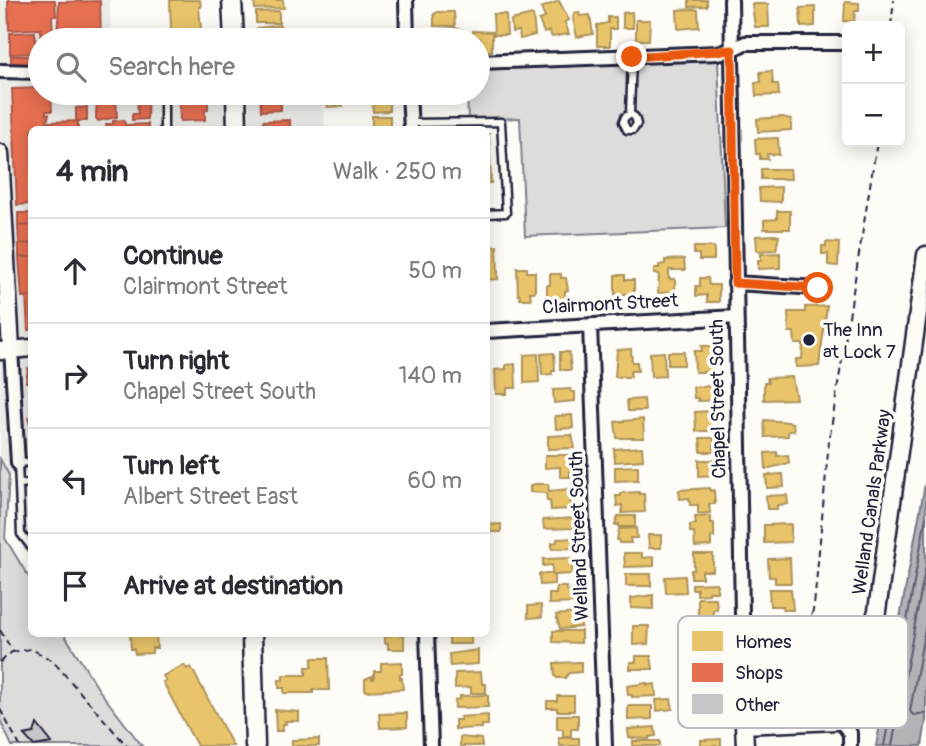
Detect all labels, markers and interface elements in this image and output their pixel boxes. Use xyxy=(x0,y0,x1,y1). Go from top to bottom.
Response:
map controls xyxy=(842,21,905,147)
button: + xyxy=(842,21,905,84)
search box xyxy=(28,28,490,105)
route end xyxy=(616,41,647,72)
icon: search xyxy=(52,48,90,86)
text: Search here xyxy=(108,51,235,83)
button: − xyxy=(842,84,905,147)
text: 4 min xyxy=(56,153,129,190)
text: Walk · 250 m xyxy=(333,157,462,186)
text: Continue xyxy=(123,240,223,272)
icon: ahead xyxy=(56,252,94,290)
text: 50 m xyxy=(408,256,462,285)
text: Clairmont Street xyxy=(123,272,288,301)
route start xyxy=(802,272,833,303)
street label: Clairmont Street xyxy=(542,288,679,320)
place label: The Inn at Lock 7 xyxy=(823,318,896,364)
street label: Chapel Street South xyxy=(705,319,731,479)
marker: The Inn at Lock 7 xyxy=(801,332,817,348)
text: Turn right xyxy=(123,345,229,377)
icon: right xyxy=(56,357,94,395)
text: 140 m xyxy=(399,361,462,390)
text: Chapel Street South xyxy=(123,377,316,406)
street label: Welland Canals Parkway xyxy=(847,408,897,596)
text: Turn left xyxy=(123,450,219,482)
street label: Welland Street South xyxy=(564,450,594,621)
icon: left xyxy=(56,462,94,500)
text: 60 m xyxy=(407,466,462,495)
text: Albert Street East xyxy=(123,482,298,511)
icon: arrive xyxy=(56,567,94,605)
text: Arrive at destination xyxy=(123,570,343,602)
legend xyxy=(678,616,908,728)
text: Homes xyxy=(735,630,792,654)
text: Shops xyxy=(735,661,783,685)
text: Other xyxy=(735,693,780,717)

